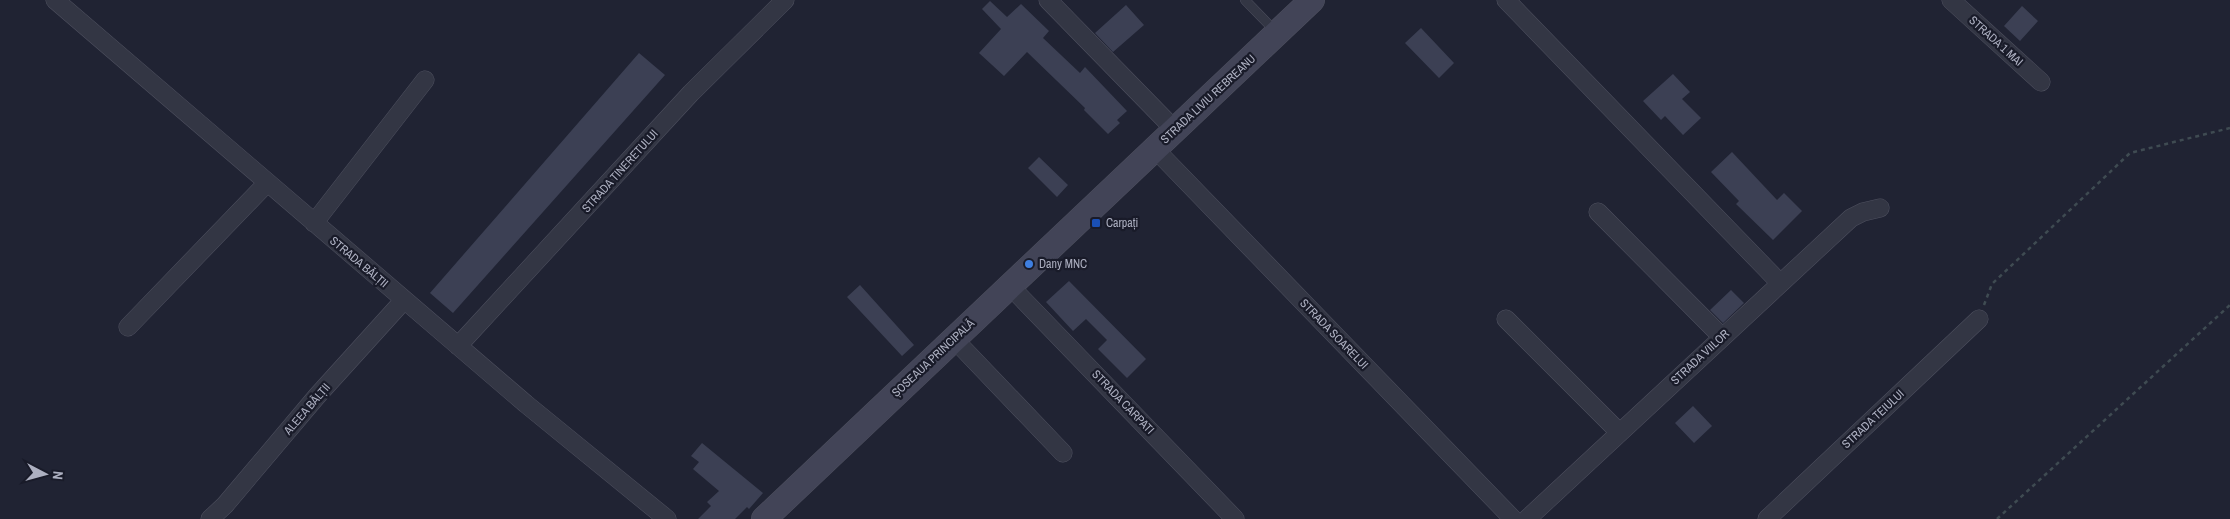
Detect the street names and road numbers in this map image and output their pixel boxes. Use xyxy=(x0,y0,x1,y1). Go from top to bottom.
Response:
street label: STRADA 1 MAI xyxy=(1965,12,2027,70)
street label: STRADA LIVIU REBREANU xyxy=(1157,51,1259,147)
street label: STRADA TINERETULUI xyxy=(578,126,662,216)
street label: STRADA BĂLȚII xyxy=(326,233,392,291)
street label: STRADA SOARELUI xyxy=(1296,295,1372,373)
street label: ȘOSEAUA PRINCIPALĂ xyxy=(888,315,978,401)
street label: STRADA VIILOR xyxy=(1667,326,1733,388)
street label: STRADA CARPATI xyxy=(1088,366,1158,438)
street label: ALEEA BĂLȚII xyxy=(280,380,334,439)
street label: STRADA TEIULUI xyxy=(1838,386,1908,452)

